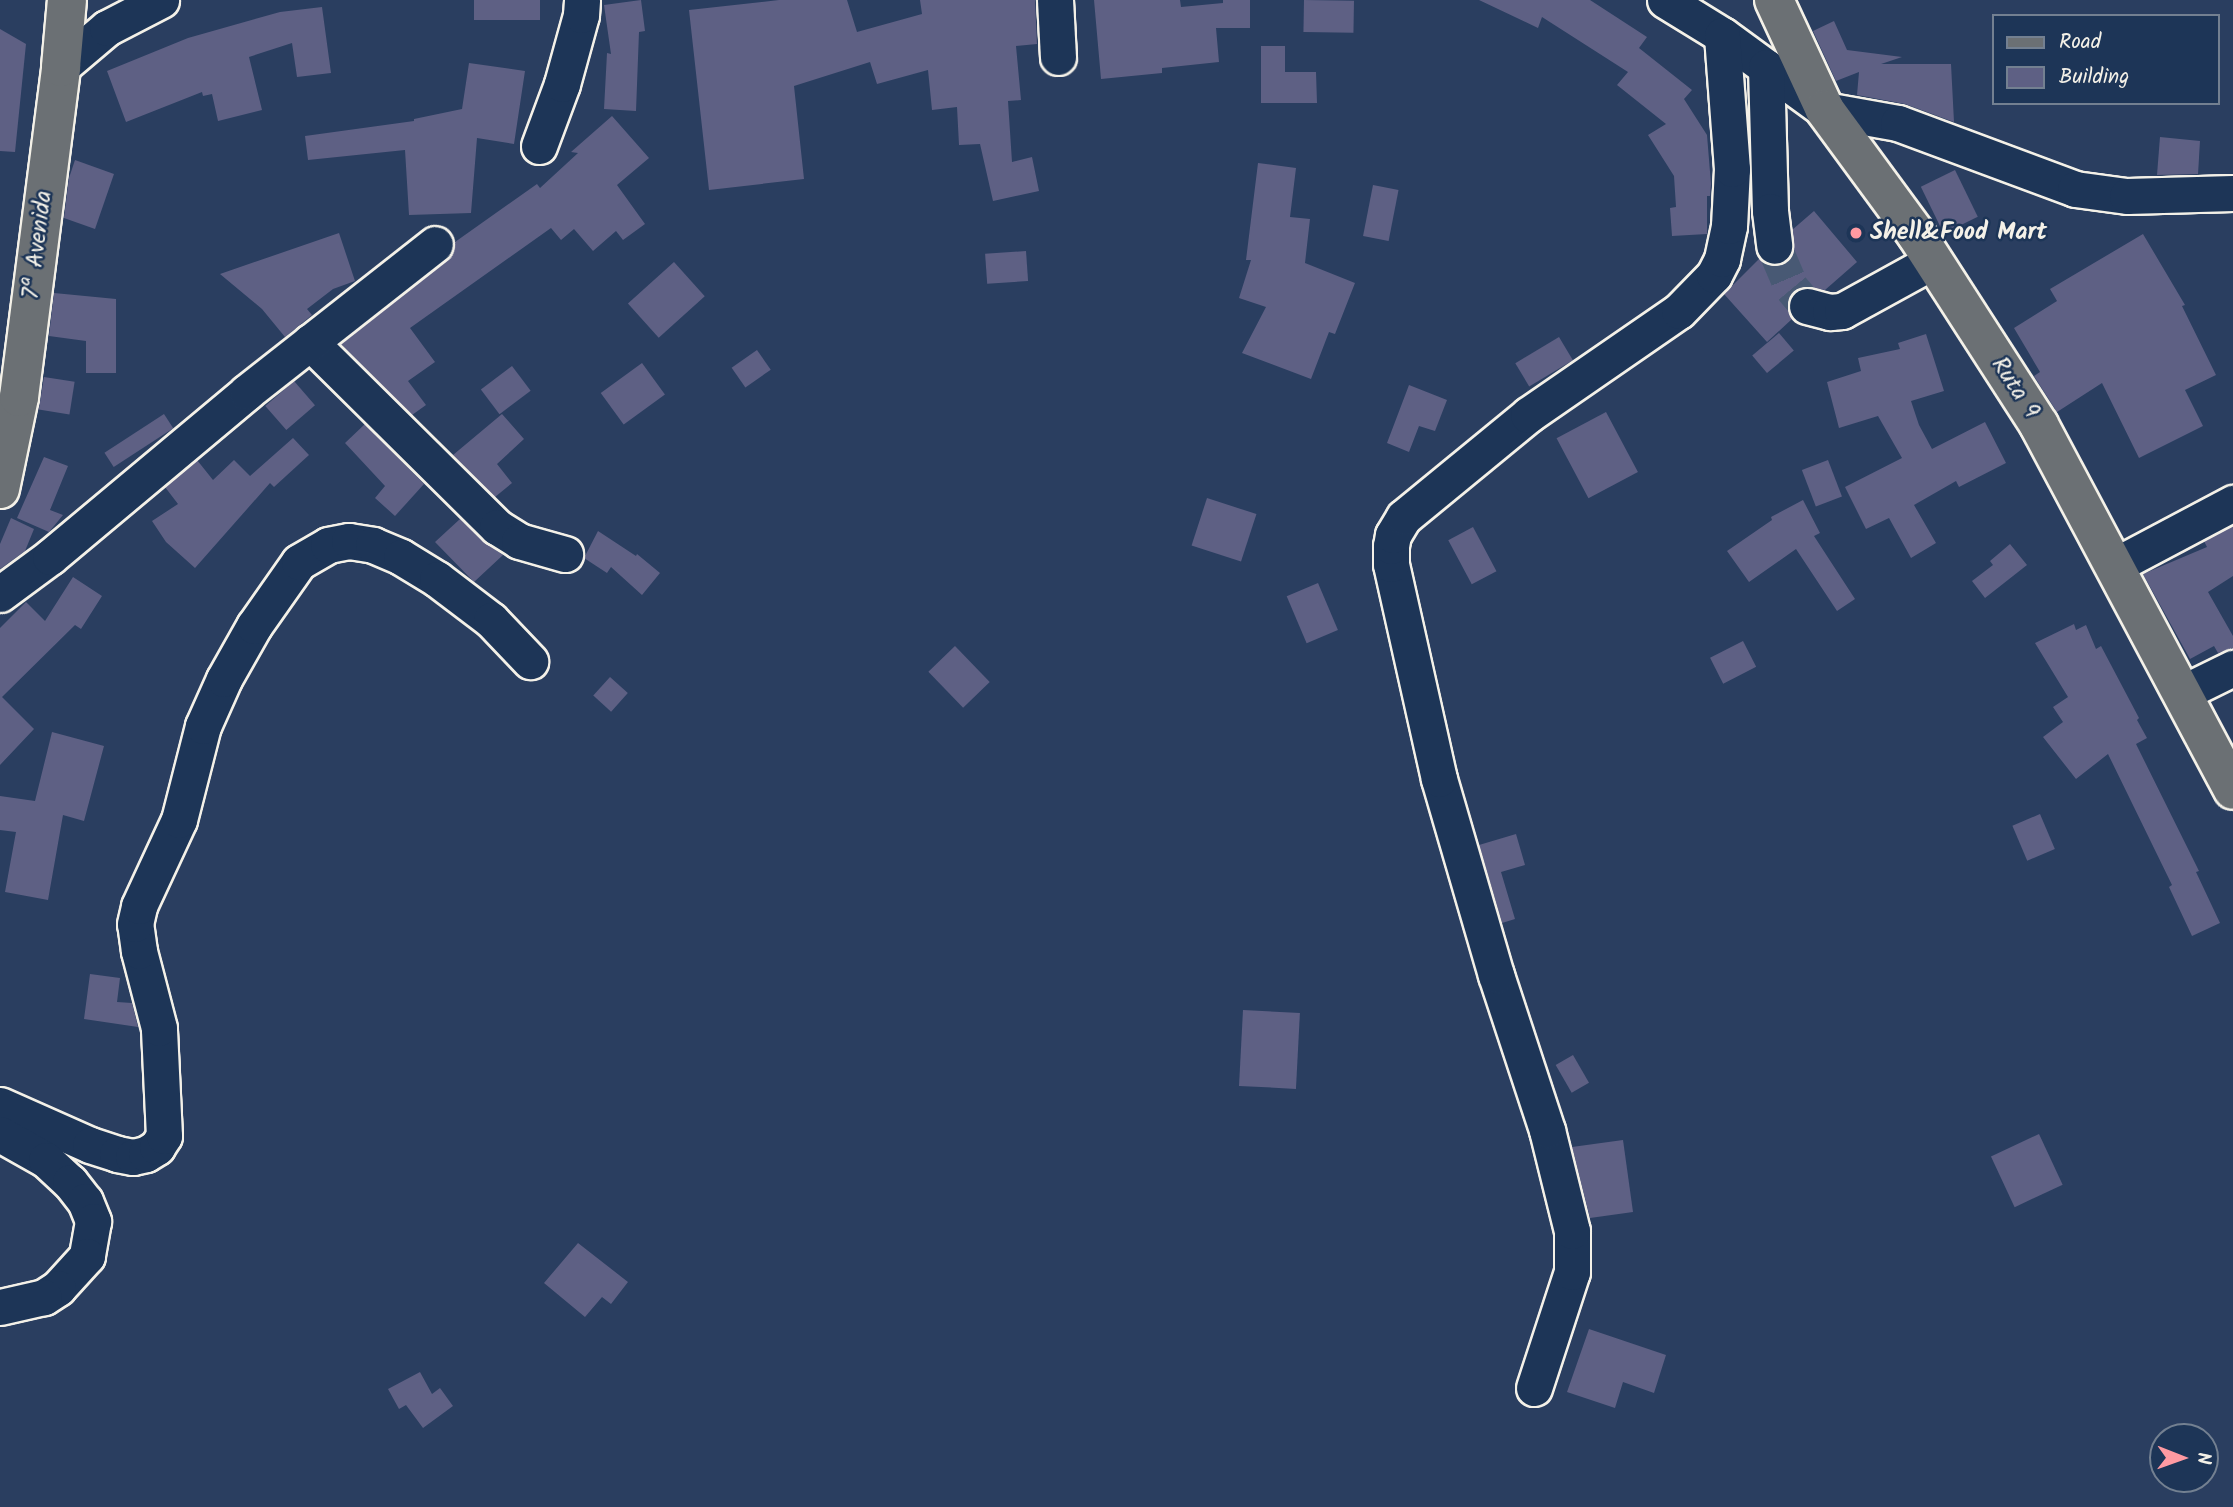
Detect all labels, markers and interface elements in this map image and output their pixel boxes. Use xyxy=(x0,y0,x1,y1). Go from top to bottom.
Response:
legend xyxy=(1992,14,2219,105)
text: Road xyxy=(2059,26,2101,59)
text: Building xyxy=(2059,61,2129,94)
street label: 7ª Avenida xyxy=(17,189,59,301)
place label: Shell&Food Mart xyxy=(1870,219,2047,247)
marker: Shell&Food Mart xyxy=(1848,225,1864,241)
street label: Ruta 9 xyxy=(1985,352,2045,424)
north arrow xyxy=(2149,1423,2219,1493)
text: N xyxy=(2188,1452,2218,1465)

